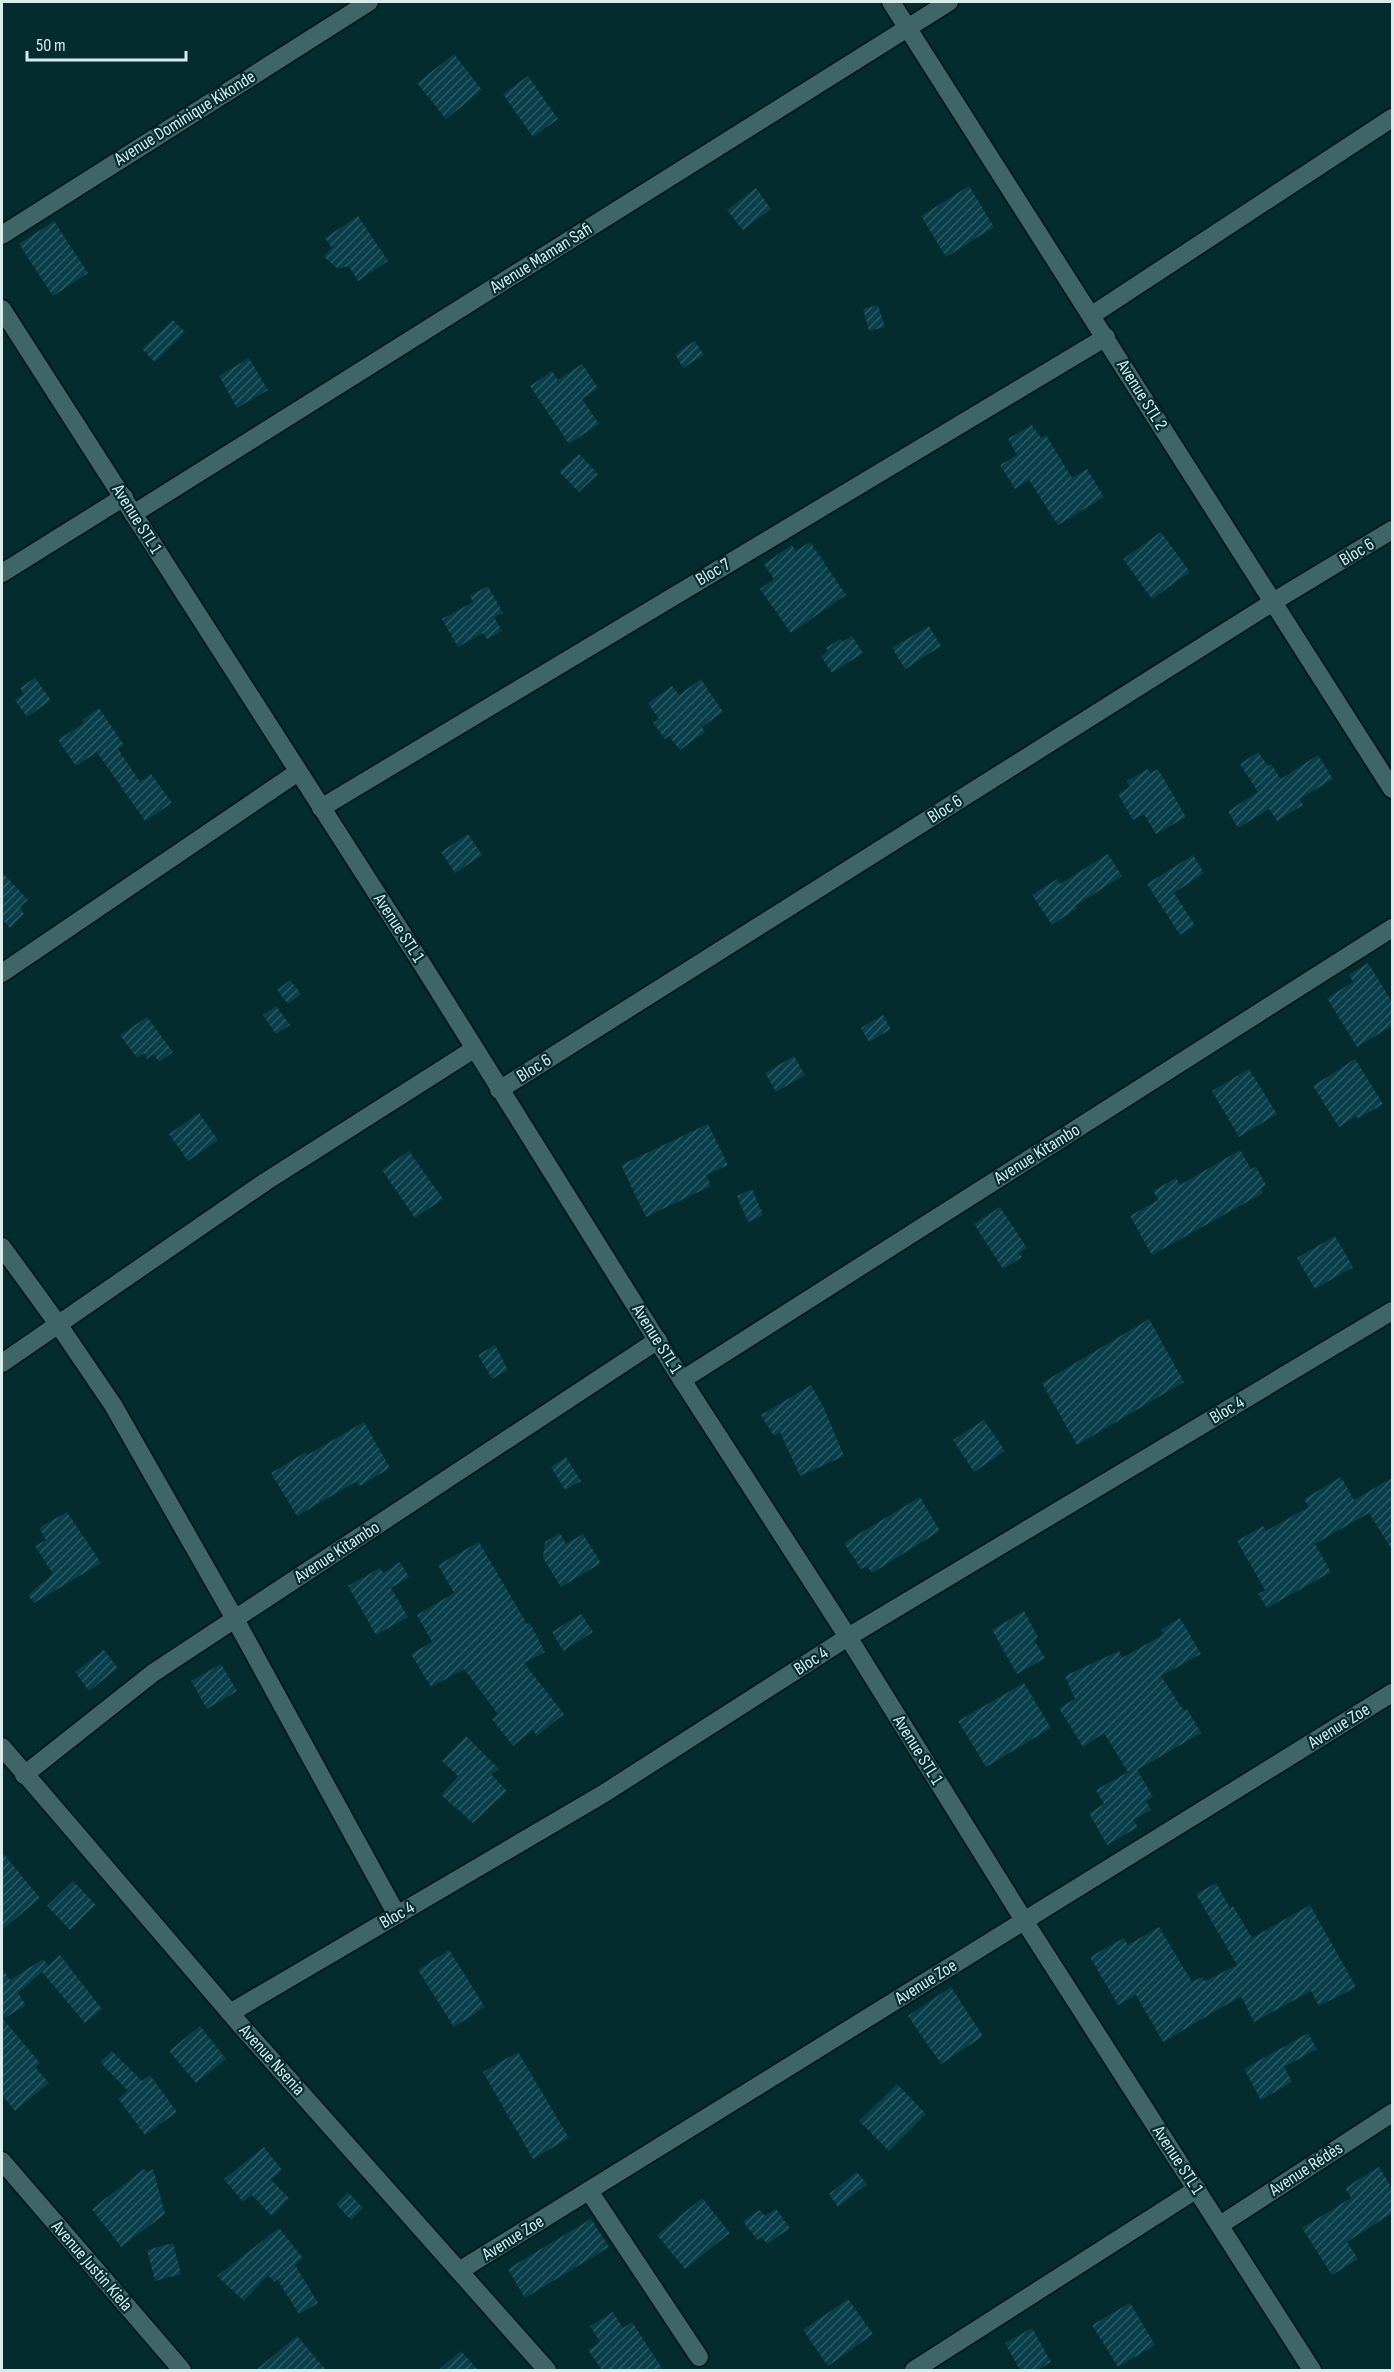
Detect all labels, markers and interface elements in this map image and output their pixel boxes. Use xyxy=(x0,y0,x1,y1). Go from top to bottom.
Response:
scale bar xyxy=(27,24,186,62)
text: 50 m xyxy=(36,35,66,56)
street label: Avenue Dominique Kikonde xyxy=(110,66,259,170)
street label: Avenue Maman Safi xyxy=(485,218,596,298)
street label: Avenue STL 2 xyxy=(1112,355,1172,434)
street label: Avenue STL 1 xyxy=(107,480,167,558)
street label: Bloc 6 xyxy=(1336,533,1378,570)
street label: Bloc 7 xyxy=(692,553,735,590)
street label: Bloc 6 xyxy=(924,790,966,828)
street label: Avenue STL 1 xyxy=(369,889,429,967)
street label: Bloc 6 xyxy=(513,1049,555,1087)
street label: Avenue Kitambo xyxy=(989,1119,1084,1189)
street label: Avenue STL 1 xyxy=(627,1300,687,1378)
street label: Bloc 4 xyxy=(1206,1391,1248,1428)
street label: Avenue Kitambo xyxy=(290,1517,383,1588)
street label: Bloc 4 xyxy=(790,1642,832,1680)
street label: Avenue Zoe xyxy=(1303,1699,1374,1754)
street label: Avenue STL 1 xyxy=(888,1711,948,1789)
street label: Bloc 4 xyxy=(376,1897,418,1933)
street label: Avenue Zoe xyxy=(890,1955,961,2010)
street label: Avenue Nsenia xyxy=(234,2020,309,2100)
street label: Avenue STL 1 xyxy=(1148,2121,1208,2199)
street label: Avenue Rédès xyxy=(1264,2137,1347,2201)
street label: Avenue Zoe xyxy=(477,2211,548,2266)
street label: Avenue Justin Kiela xyxy=(46,2216,137,2316)

